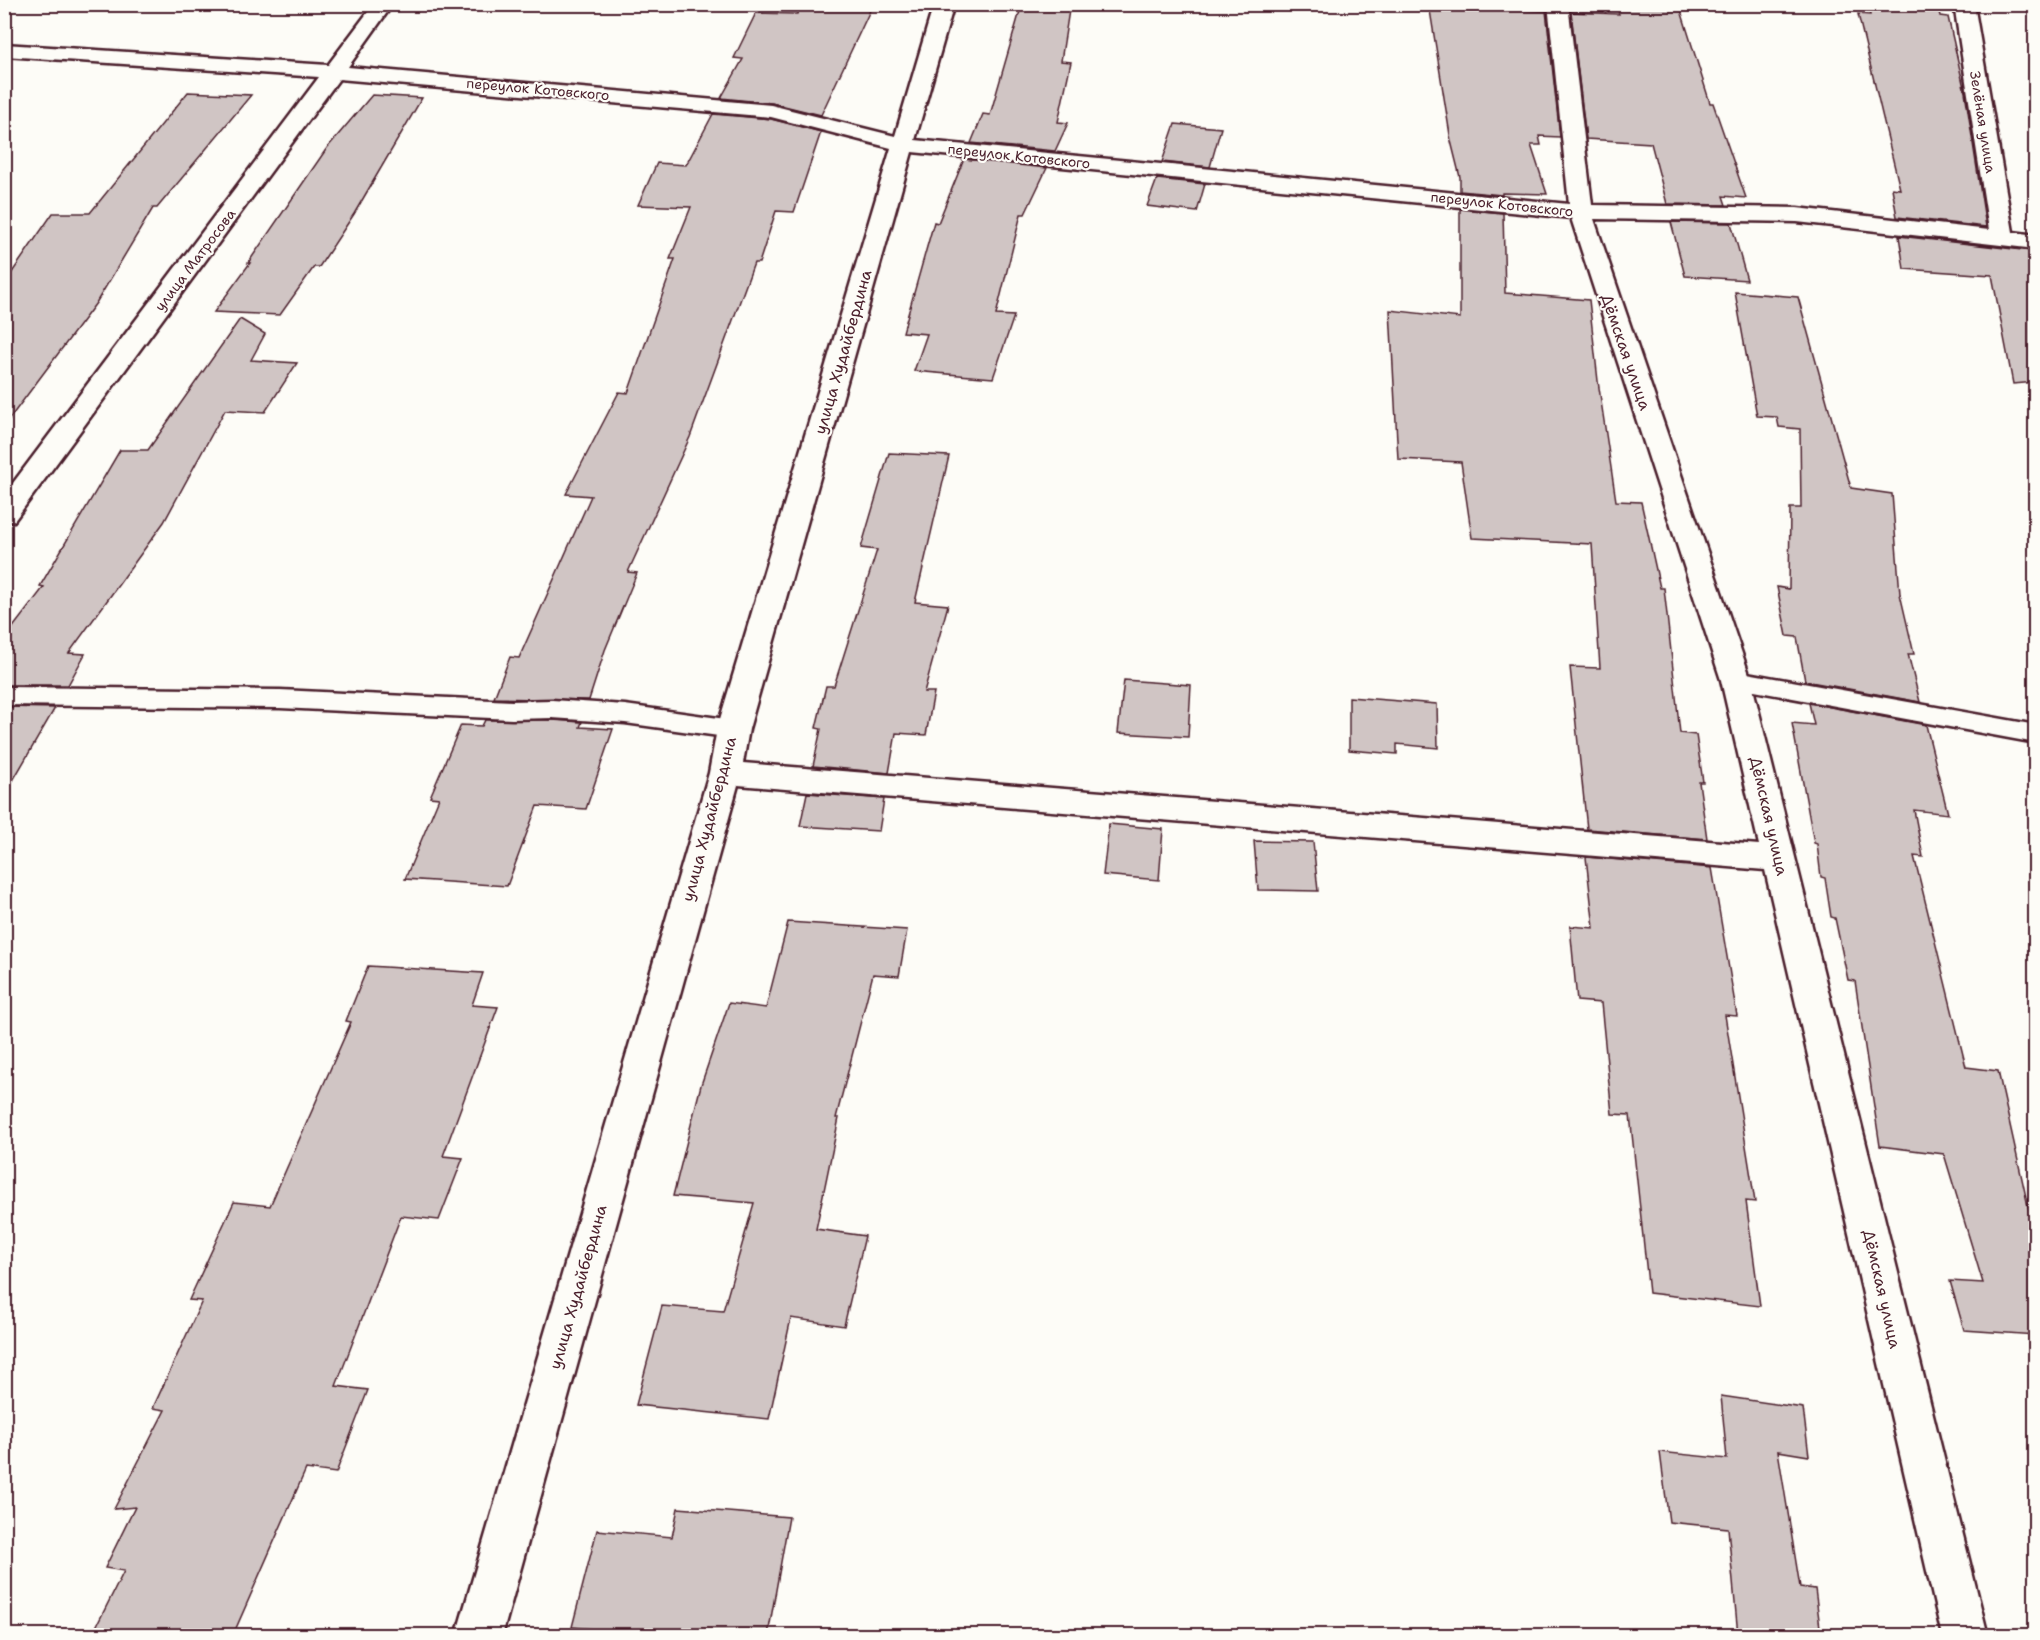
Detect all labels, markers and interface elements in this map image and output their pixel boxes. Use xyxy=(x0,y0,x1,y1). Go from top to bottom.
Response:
street label: Зелёная улица xyxy=(1966,70,2000,175)
street label: переулок Котовского xyxy=(466,74,610,104)
street label: переулок Котовского xyxy=(947,140,1091,172)
street label: переулок Котовского xyxy=(1430,188,1574,220)
street label: улица Матросова xyxy=(151,205,240,315)
street label: улица Худайбердина xyxy=(809,267,877,437)
street label: Дёмская улица xyxy=(1596,291,1656,413)
street label: улица Худайбердина xyxy=(677,734,741,904)
street label: Дёмская улица xyxy=(1745,754,1793,878)
street label: улица Худайбердина xyxy=(544,1202,612,1372)
street label: Дёмская улица xyxy=(1858,1227,1906,1351)

